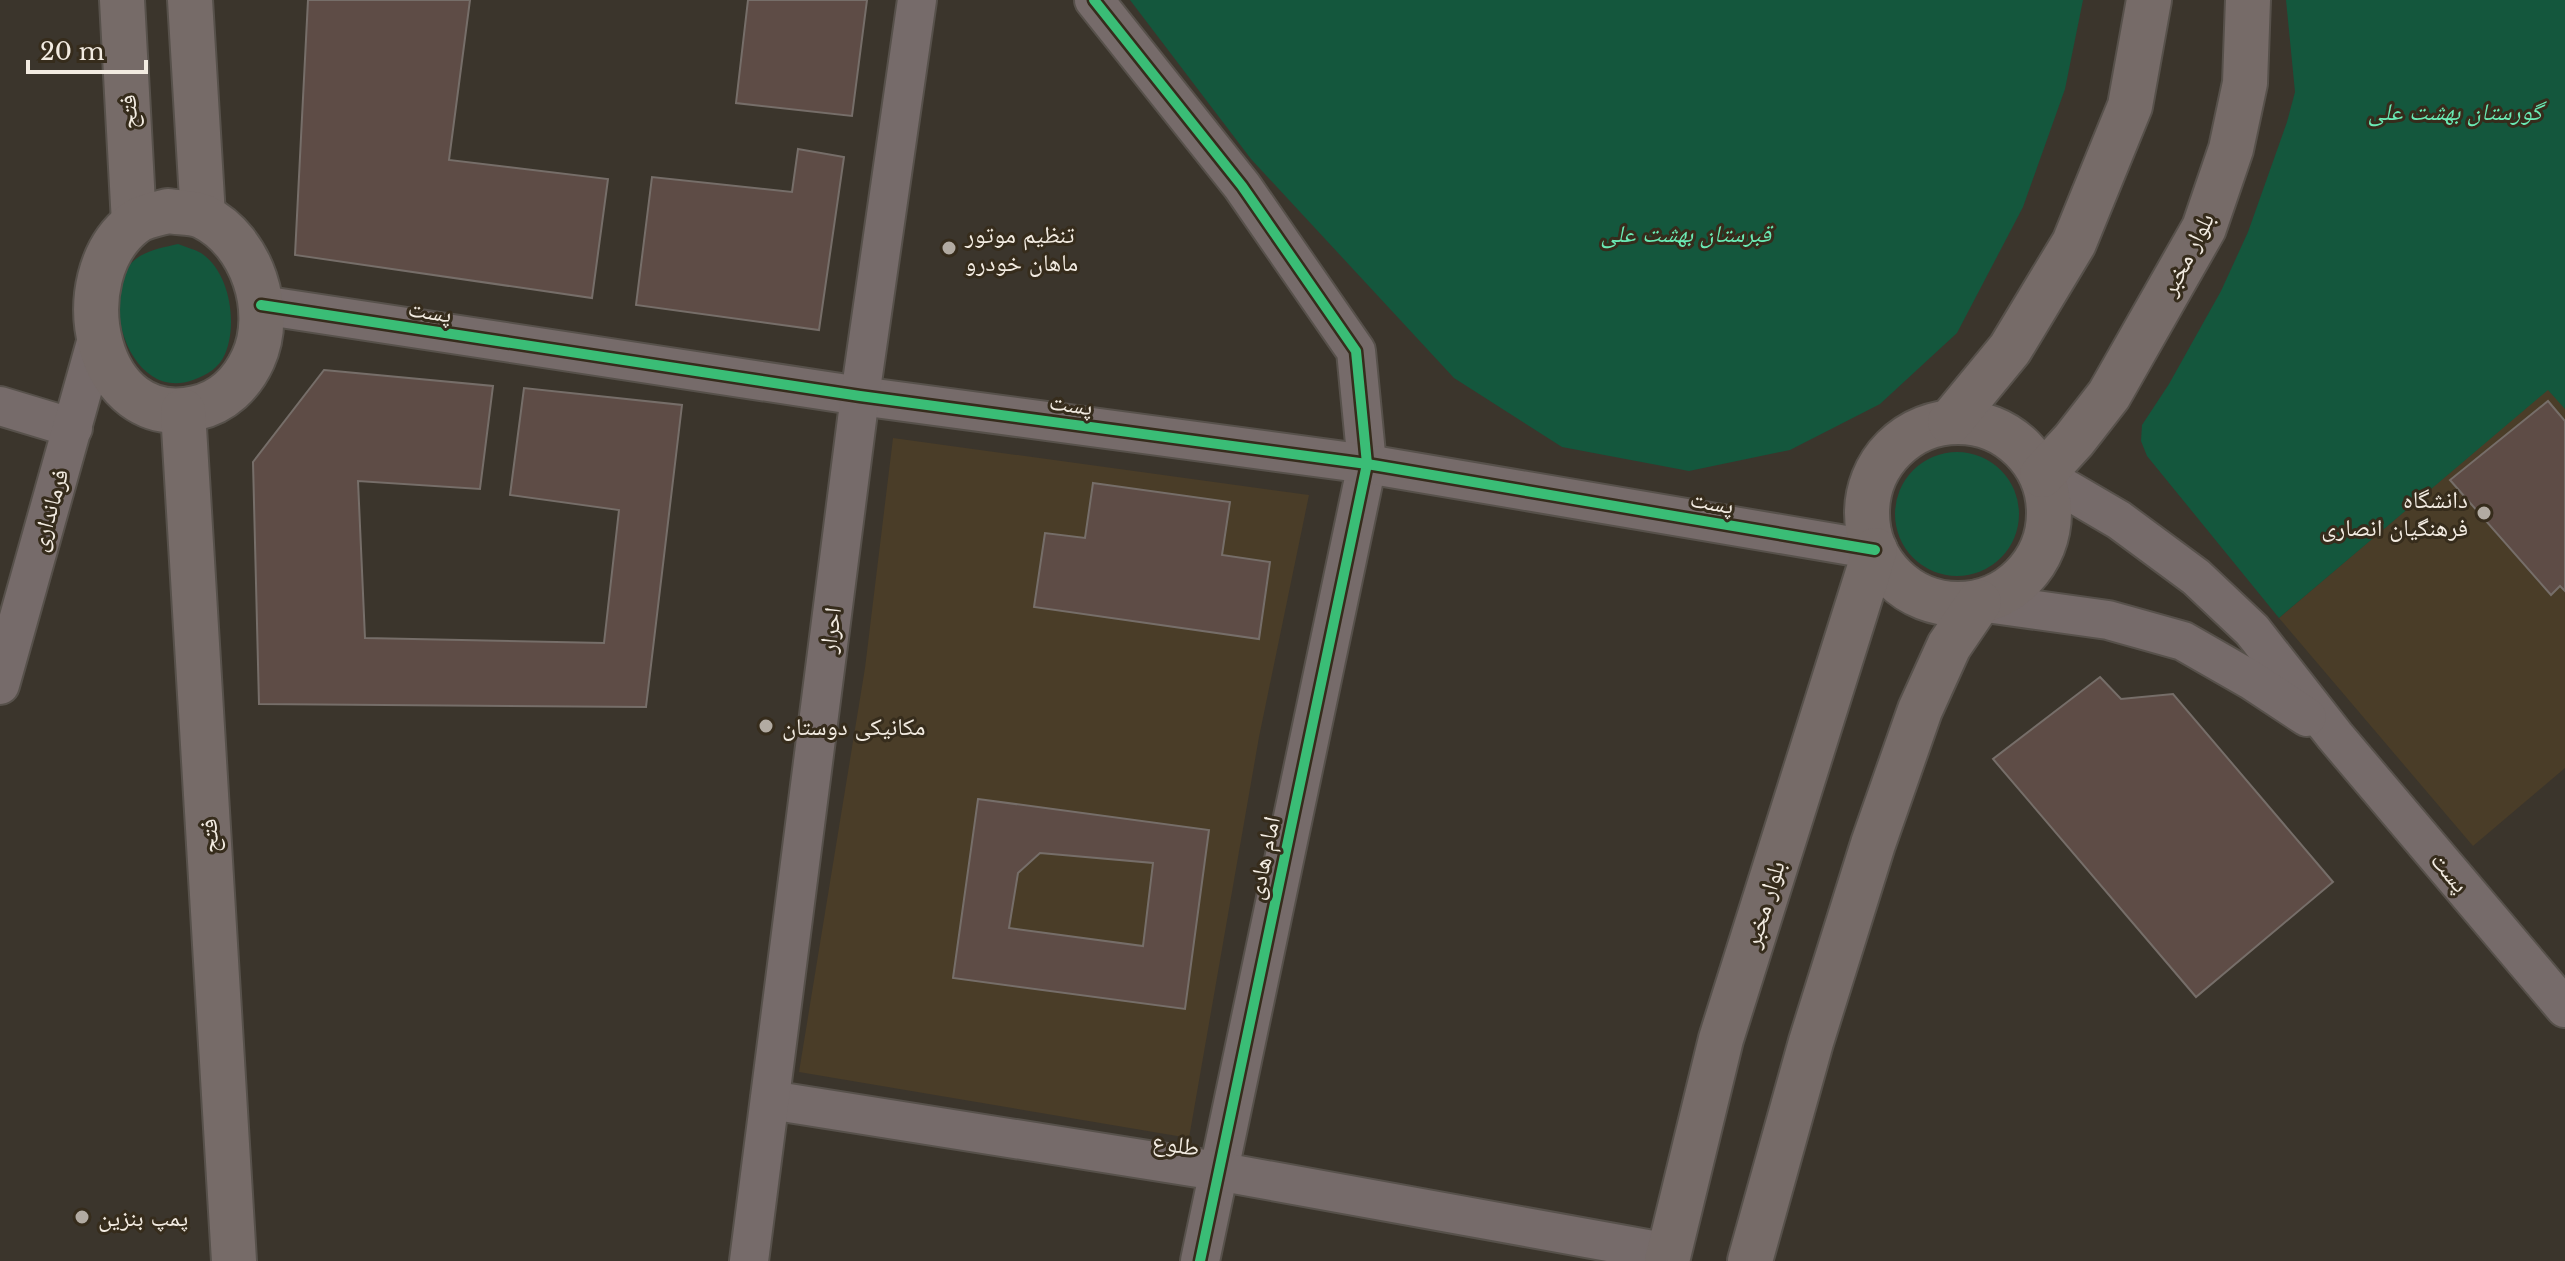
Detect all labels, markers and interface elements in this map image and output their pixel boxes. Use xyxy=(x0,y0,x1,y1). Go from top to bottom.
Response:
scale bar xyxy=(28,24,146,74)
text: 20 m xyxy=(40,37,105,66)
street label: فتح xyxy=(113,94,144,130)
park label: گورستان بهشت علی xyxy=(2368,97,2547,127)
street label: بلوار مخبر xyxy=(2153,208,2220,301)
park label: قبرستان بهشت علی xyxy=(1601,219,1774,249)
place label: تنظیم موتور ماهان خودرو xyxy=(964,220,1078,277)
marker: تنظیم موتور ماهان خودرو xyxy=(940,239,958,257)
street label: پست xyxy=(406,293,454,329)
street label: پست xyxy=(1047,387,1095,422)
street label: فرمانداری xyxy=(23,465,75,555)
street label: پست xyxy=(1688,484,1736,520)
place label: دانشگاه فرهنگیان انصاری xyxy=(2321,485,2468,542)
marker: دانشگاه فرهنگیان انصاری xyxy=(2475,504,2493,522)
street label: احرار xyxy=(813,606,847,655)
place label: مکانیکی دوستان xyxy=(782,712,925,741)
marker: مکانیکی دوستان xyxy=(757,717,775,735)
street label: امام هادی xyxy=(1240,814,1288,903)
street label: فتح xyxy=(193,818,226,854)
street label: پست xyxy=(2425,846,2475,898)
street label: بلوار مخبر xyxy=(1737,857,1791,952)
street label: طلوع xyxy=(1150,1126,1202,1163)
place label: پمپ بنزین xyxy=(98,1203,188,1232)
marker: پمپ بنزین xyxy=(73,1208,91,1226)

